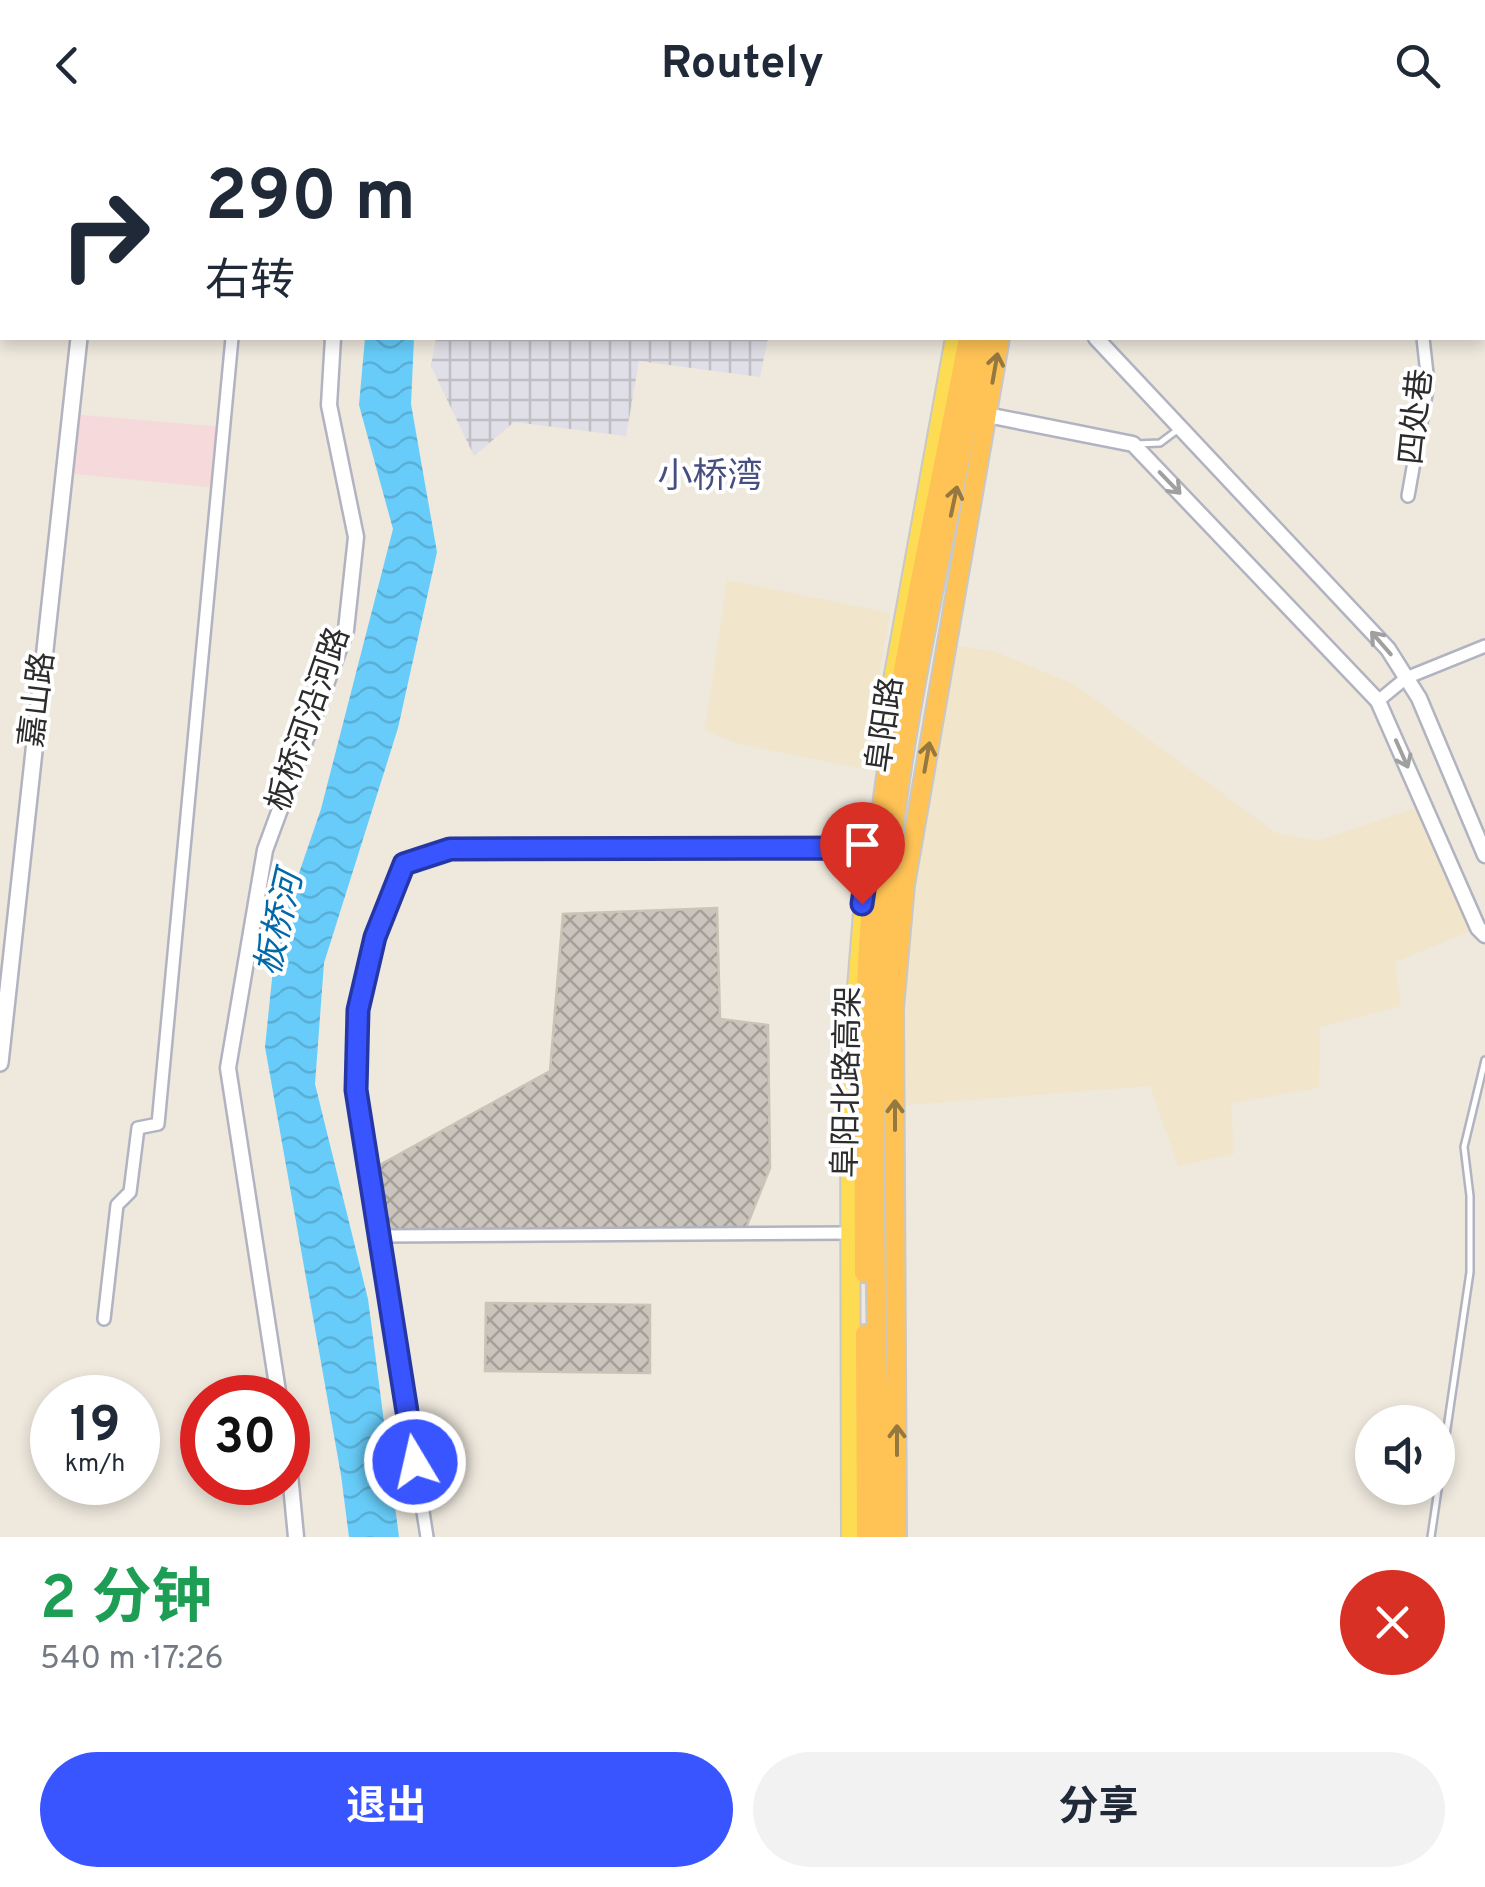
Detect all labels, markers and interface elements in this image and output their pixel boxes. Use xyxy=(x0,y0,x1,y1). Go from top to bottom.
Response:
text: Routely xyxy=(661,37,824,94)
icon: back xyxy=(40,38,95,93)
icon: search xyxy=(1390,38,1445,93)
text: 290 m xyxy=(205,156,416,245)
icon: right xyxy=(40,170,170,300)
text: 右转 xyxy=(205,255,295,312)
one-way arrow xyxy=(986,352,1005,385)
street label: 四处巷 xyxy=(1393,367,1443,467)
district label: 小桥湾 xyxy=(657,456,763,500)
one-way arrow xyxy=(1158,470,1181,495)
one-way arrow xyxy=(946,486,964,518)
street label: 板桥河沿河路 xyxy=(260,623,360,817)
one-way arrow xyxy=(1370,631,1393,656)
street label: 嘉山路 xyxy=(13,650,65,750)
street label: 阜阳路 xyxy=(861,675,913,775)
one-way arrow xyxy=(1394,738,1412,769)
one-way arrow xyxy=(918,741,937,774)
pin xyxy=(820,802,905,905)
icon: arrive xyxy=(835,817,890,872)
water label: 板桥河 xyxy=(248,862,316,980)
street label: 阜阳北路高架 xyxy=(827,986,871,1178)
one-way arrow xyxy=(886,1099,904,1132)
speed limit sign: 30 xyxy=(180,1375,310,1505)
text: 19 xyxy=(70,1396,120,1459)
map controls xyxy=(1355,1405,1455,1505)
button: sound xyxy=(1355,1405,1455,1505)
position arrow xyxy=(363,1410,467,1514)
one-way arrow xyxy=(888,1424,906,1456)
text: km/h xyxy=(65,1449,125,1481)
text: 2 分钟 xyxy=(40,1564,212,1640)
button: close xyxy=(1340,1570,1445,1675)
text: 540 m · 17:26 xyxy=(40,1640,224,1680)
button: 退出 xyxy=(40,1752,733,1867)
button: 分享 xyxy=(753,1752,1445,1867)

